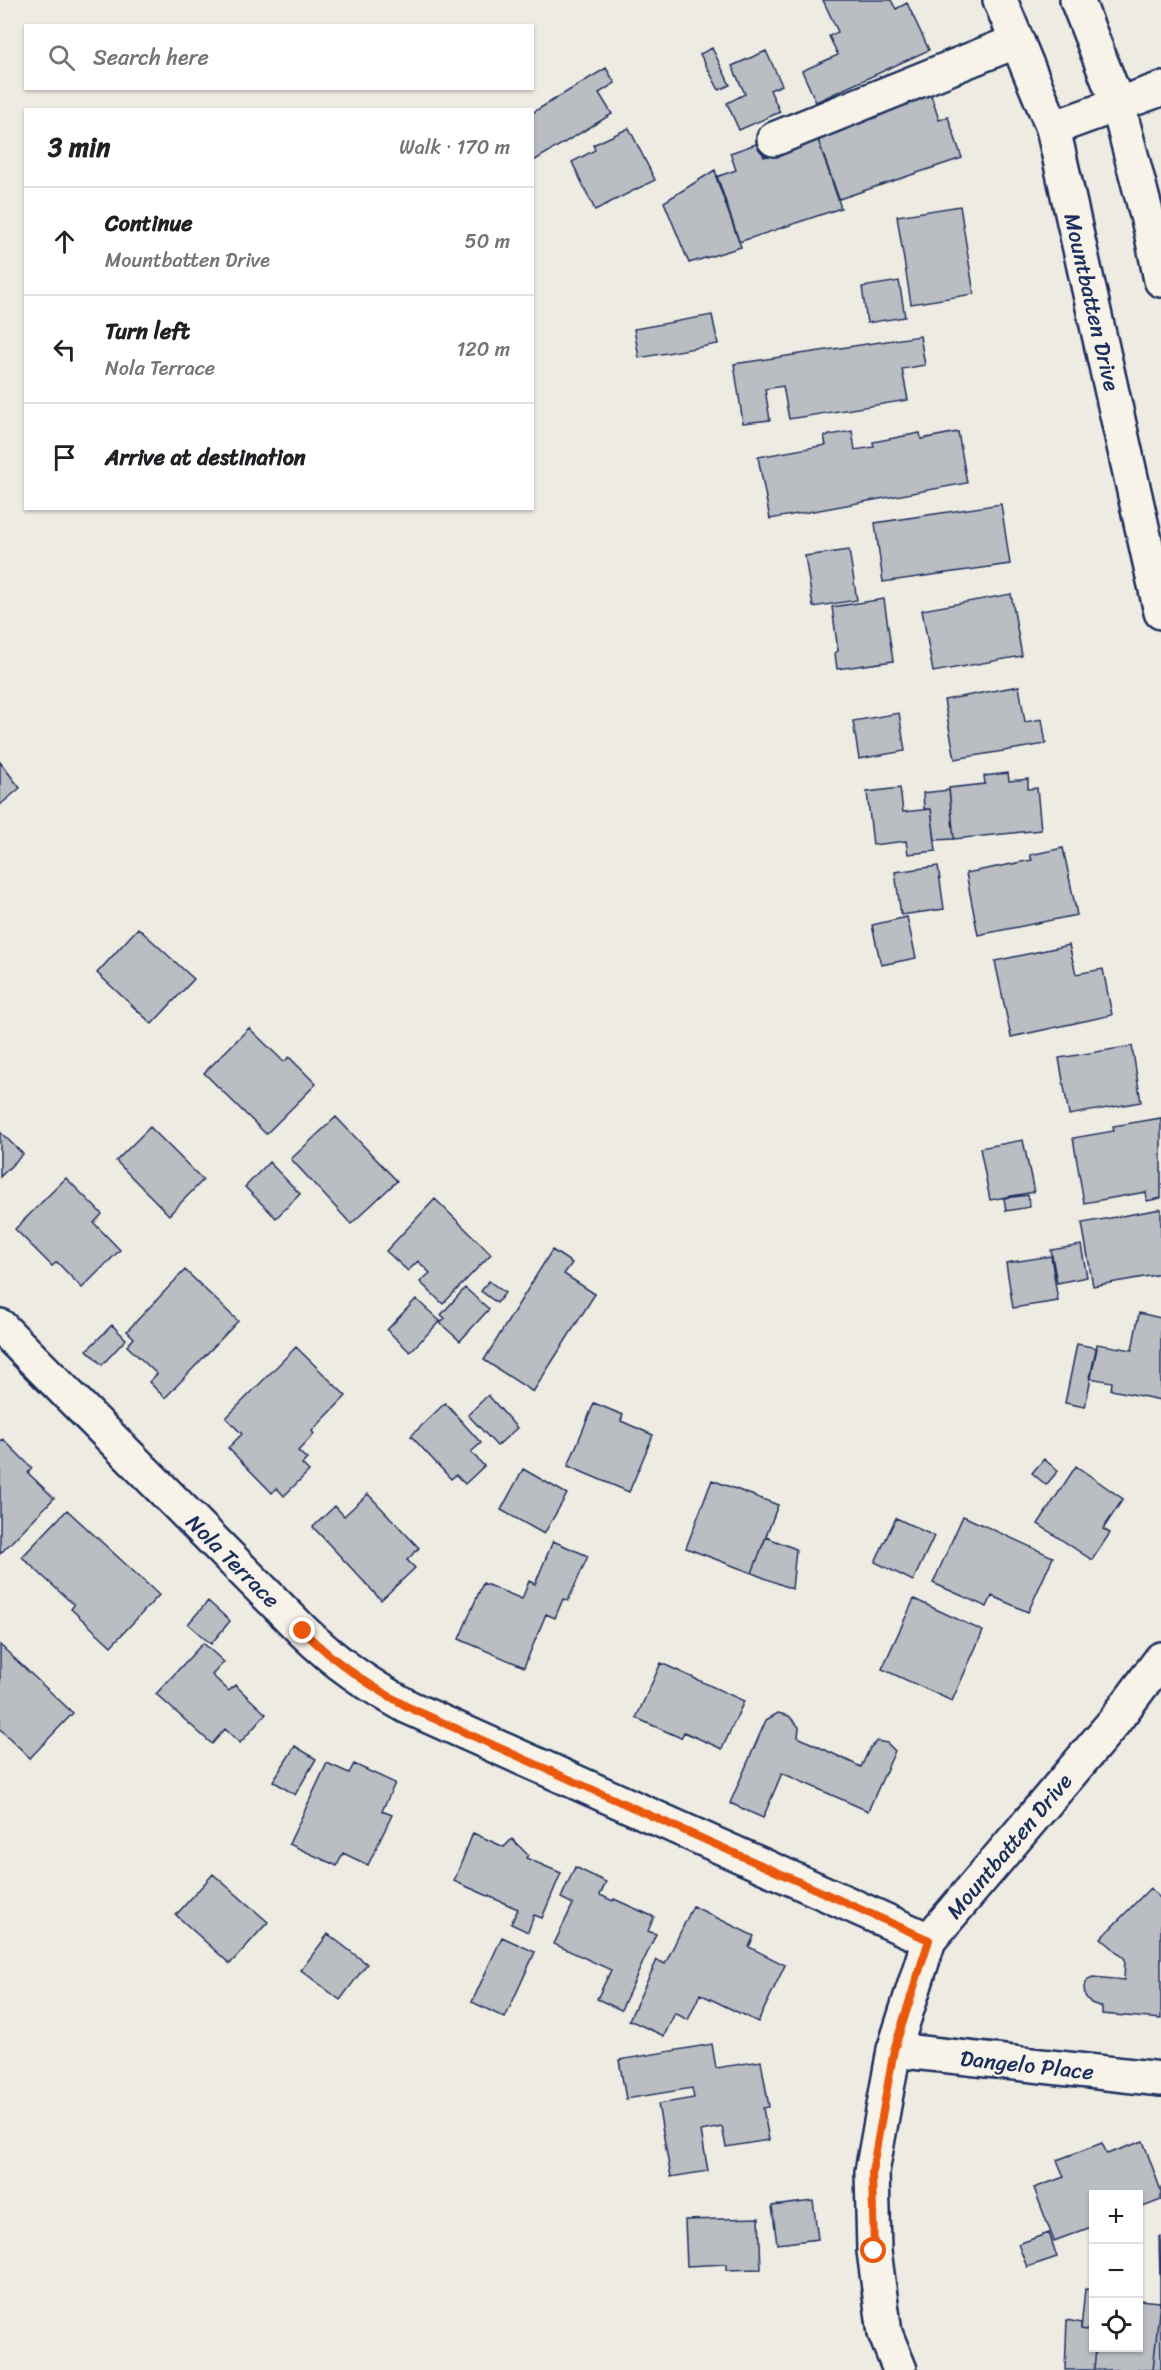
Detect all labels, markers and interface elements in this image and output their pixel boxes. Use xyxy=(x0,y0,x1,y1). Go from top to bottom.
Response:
search box xyxy=(24,24,534,90)
text: Search here xyxy=(93,38,209,77)
icon: search xyxy=(45,41,78,74)
text: 3 min xyxy=(48,124,110,170)
text: Walk · 170 m xyxy=(399,130,510,165)
text: Continue xyxy=(105,204,193,243)
street label: Mountbatten Drive xyxy=(1053,209,1131,395)
text: 50 m xyxy=(465,224,510,259)
icon: ahead xyxy=(48,225,81,258)
text: Mountbatten Drive xyxy=(105,243,270,278)
text: Turn left xyxy=(105,312,190,351)
text: 120 m xyxy=(457,332,510,367)
icon: left xyxy=(48,333,81,366)
text: Nola Terrace xyxy=(105,351,215,386)
text: Arrive at destination xyxy=(105,438,306,477)
icon: arrive xyxy=(48,441,81,474)
street label: Nola Terrace xyxy=(176,1504,290,1618)
route end xyxy=(289,1617,315,1643)
street label: Mountbatten Drive xyxy=(936,1764,1082,1928)
street label: Dangelo Place xyxy=(958,2039,1096,2091)
map controls xyxy=(1089,2190,1143,2352)
button: + xyxy=(1089,2190,1143,2244)
route start xyxy=(860,2237,886,2263)
button: − xyxy=(1089,2244,1143,2298)
button: locate xyxy=(1089,2298,1143,2352)

